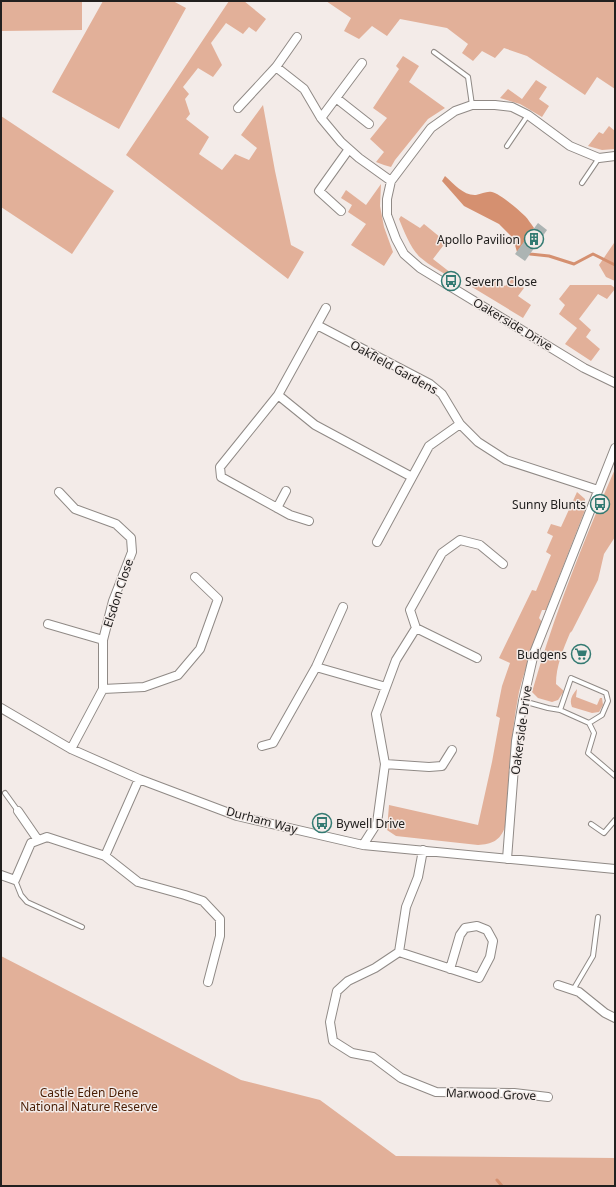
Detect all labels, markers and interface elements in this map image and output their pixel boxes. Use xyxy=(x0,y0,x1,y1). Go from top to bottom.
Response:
building icon: Apollo Pavilion xyxy=(523,228,545,250)
place label: Apollo Pavilion xyxy=(437,231,520,248)
bus stop icon: Severn Close xyxy=(440,270,462,292)
place label: Severn Close xyxy=(465,273,537,290)
street label: Oakerside Drive xyxy=(470,294,556,355)
street label: Oakfield Gardens xyxy=(347,336,441,398)
bus stop icon: Sunny Blunts xyxy=(589,493,611,515)
place label: Sunny Blunts xyxy=(512,496,586,513)
street label: Elsdon Close xyxy=(99,556,137,629)
supermarket icon: Budgens xyxy=(570,643,592,665)
place label: Budgens xyxy=(517,646,567,663)
street label: Oakerside Drive xyxy=(506,684,536,776)
street label: Durham Way xyxy=(224,802,300,838)
bus stop icon: Bywell Drive xyxy=(311,812,333,834)
place label: Bywell Drive xyxy=(336,815,405,832)
park label: Castle Eden Dene National Nature Reserve xyxy=(20,1084,158,1115)
street label: Marwood Grove xyxy=(446,1084,537,1104)

